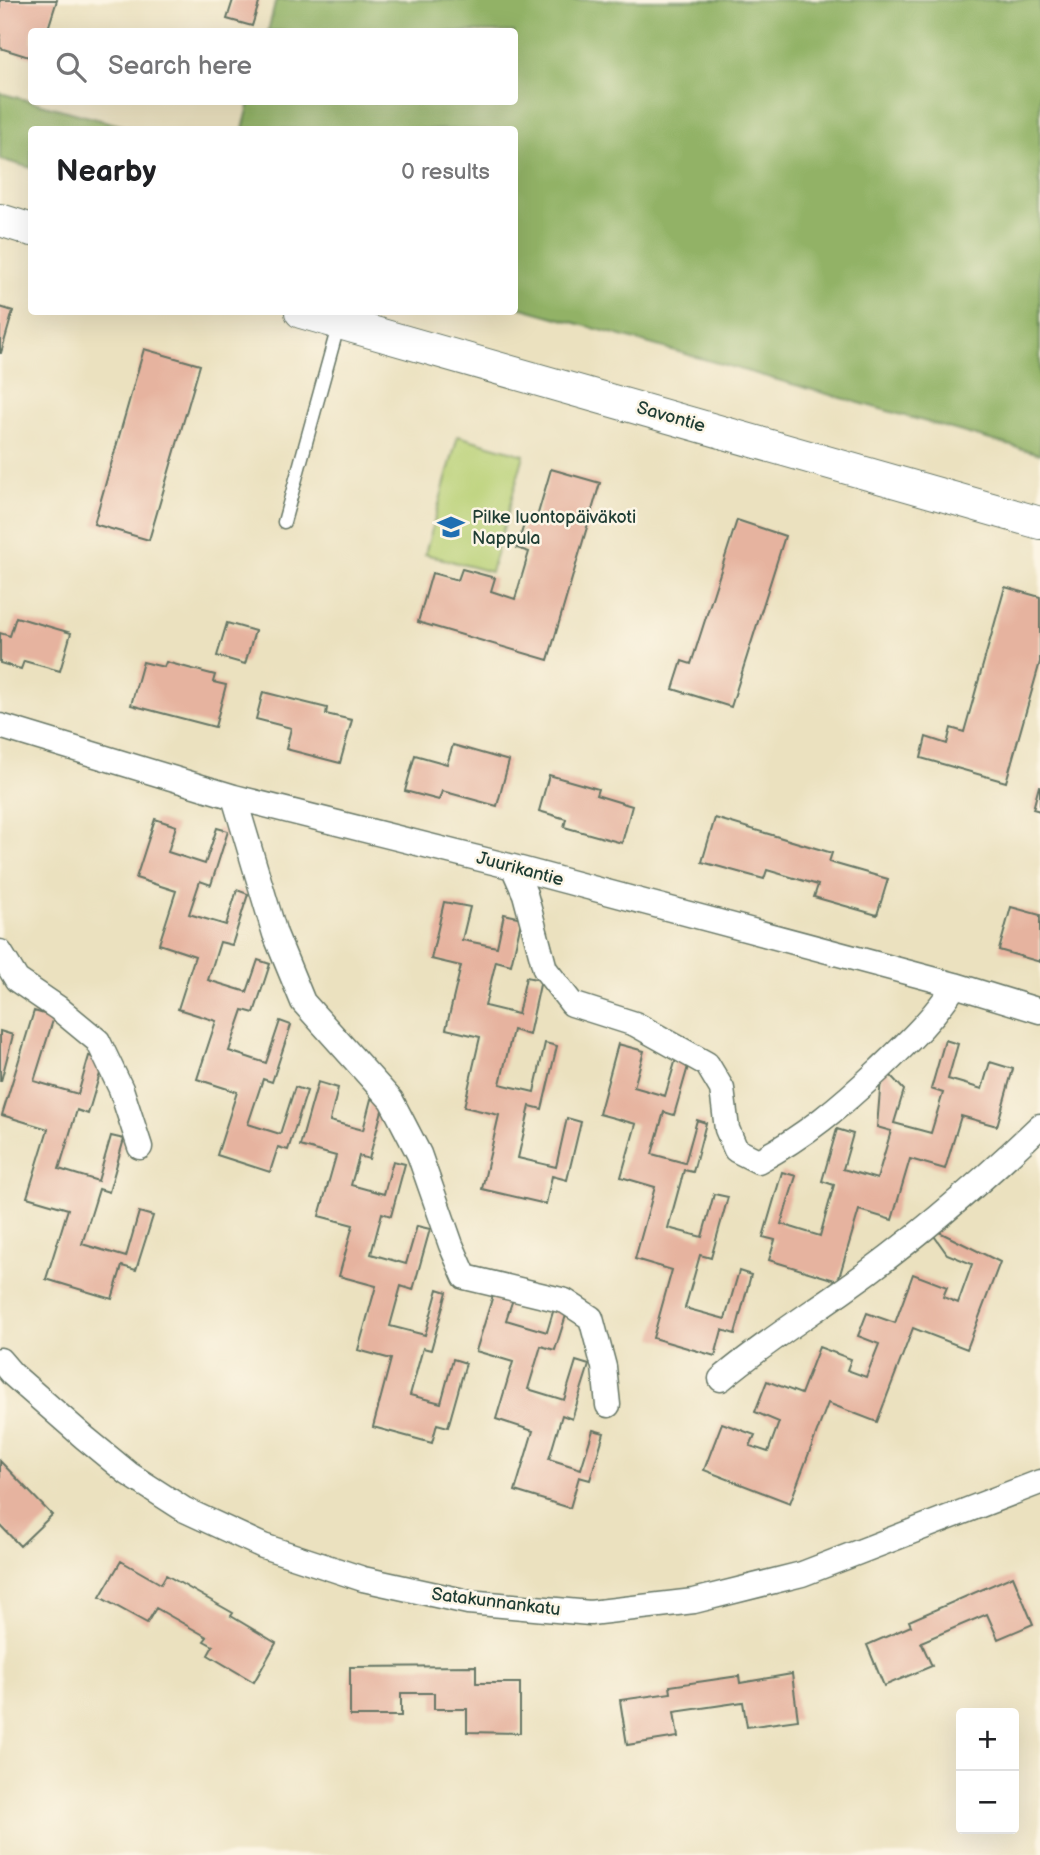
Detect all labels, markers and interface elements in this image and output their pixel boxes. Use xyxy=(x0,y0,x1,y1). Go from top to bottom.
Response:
search box xyxy=(28,28,518,105)
icon: search xyxy=(52,48,90,86)
text: Search here xyxy=(108,51,252,82)
text: Nearby xyxy=(56,154,156,190)
text: 0 results xyxy=(401,158,490,186)
street label: Savontie xyxy=(634,397,708,437)
place label: Pilke luontopäiväkoti Nappula xyxy=(472,507,636,549)
school or university icon: Pilke luontopäiväkoti Nappula xyxy=(436,512,466,542)
street label: Juurikantie xyxy=(474,847,566,891)
street label: Satakunnankatu xyxy=(430,1584,562,1620)
map controls xyxy=(956,1708,1019,1834)
button: + xyxy=(956,1708,1019,1771)
button: − xyxy=(956,1771,1019,1834)

